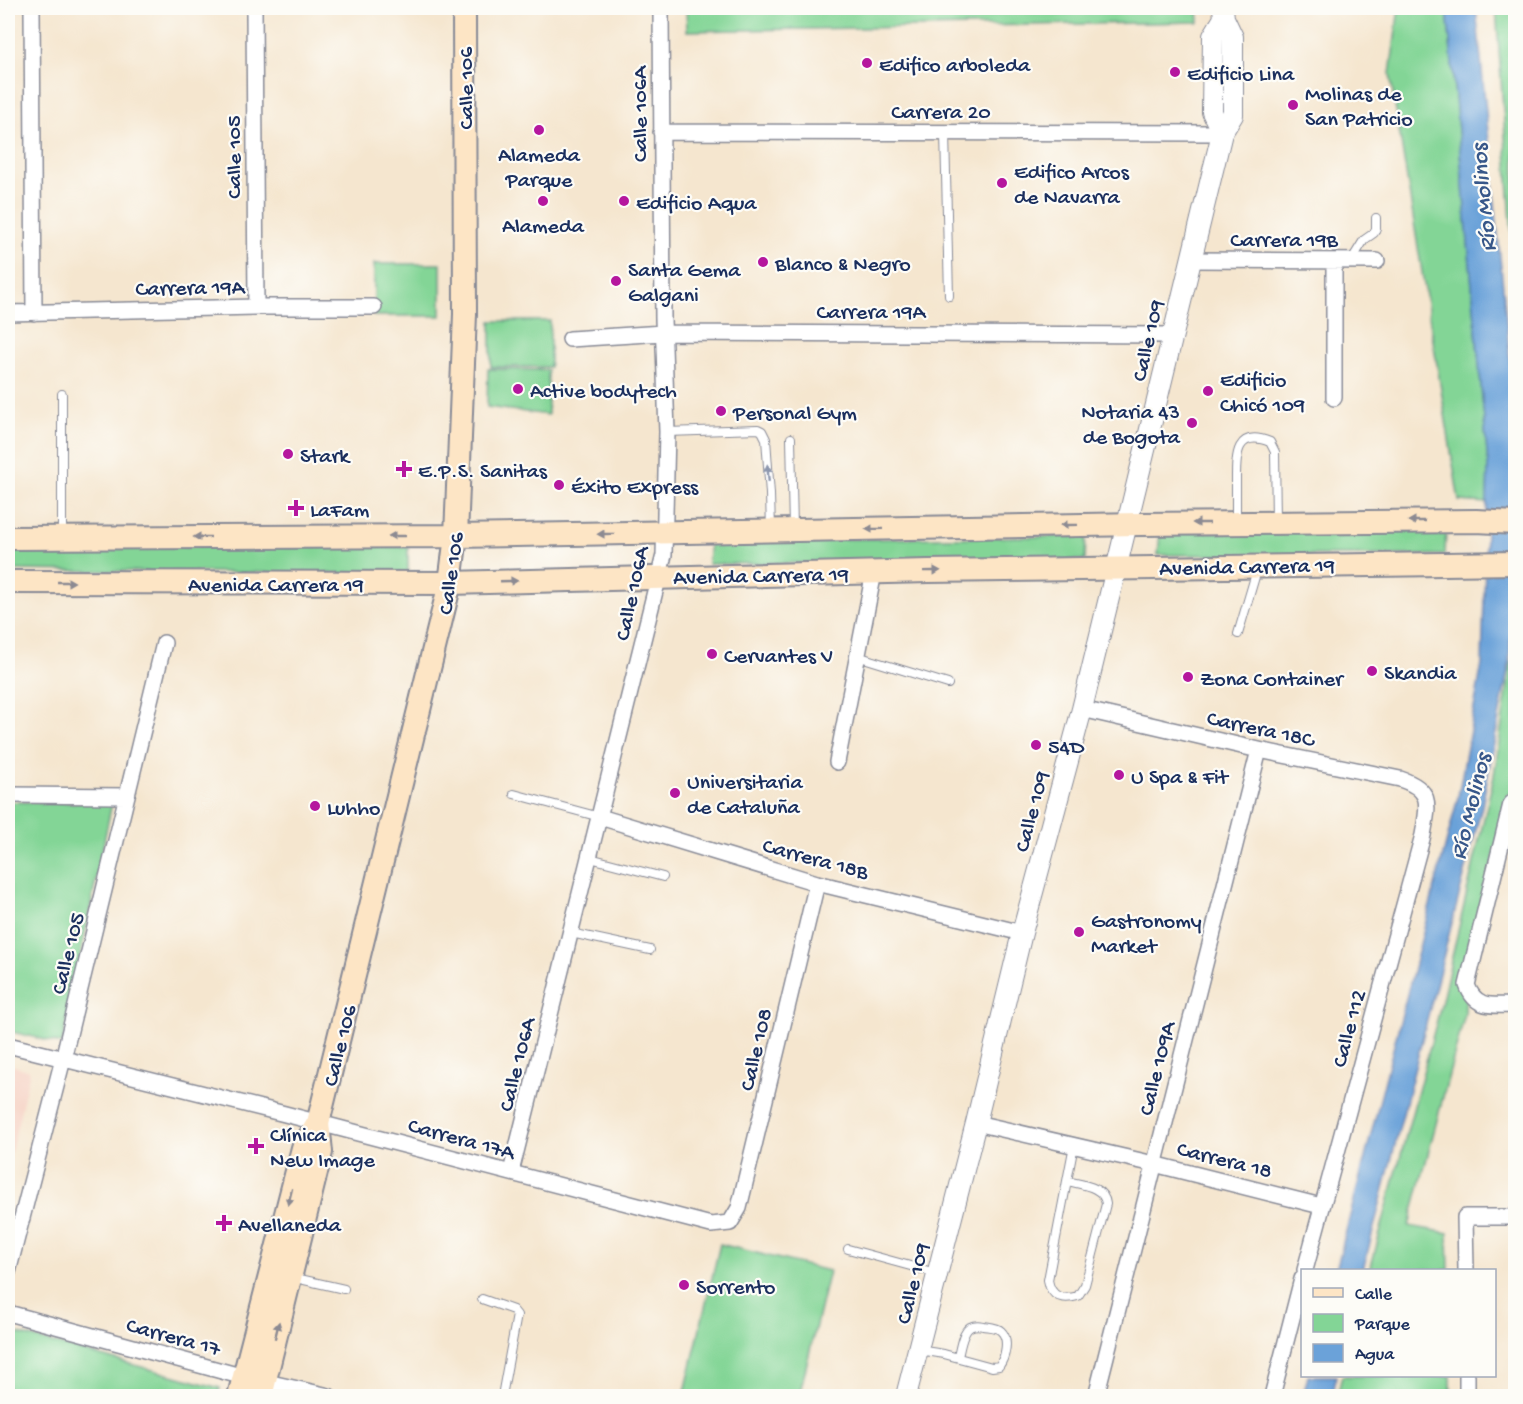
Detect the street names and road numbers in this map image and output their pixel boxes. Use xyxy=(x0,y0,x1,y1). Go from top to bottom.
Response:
street label: Calle 106 xyxy=(455,46,481,129)
street label: Calle 106A xyxy=(629,65,655,162)
street label: Carrera 20 xyxy=(891,101,991,127)
street label: Calle 105 xyxy=(223,115,249,199)
street label: Carrera 19B xyxy=(1230,229,1338,255)
street label: Carrera 19A xyxy=(135,276,246,304)
street label: Calle 109 xyxy=(1128,298,1172,384)
street label: Carrera 19A xyxy=(816,301,927,327)
street label: Calle 106 xyxy=(434,530,472,616)
street label: Calle 106A xyxy=(611,543,657,643)
street label: Avenida Carrera 19 xyxy=(1159,554,1335,584)
street label: Avenida Carrera 19 xyxy=(673,563,849,593)
street label: Avenida Carrera 19 xyxy=(188,574,364,600)
street label: Carrera 18C xyxy=(1204,707,1318,755)
street label: Calle 109 xyxy=(1011,769,1057,855)
street label: Carrera 18B xyxy=(759,834,871,888)
street label: Calle 105 xyxy=(47,910,93,998)
street label: Calle 112 xyxy=(1328,987,1374,1071)
street label: Calle 106 xyxy=(319,1002,365,1089)
street label: Calle 108 xyxy=(736,1006,780,1094)
street label: Calle 106A xyxy=(495,1014,543,1115)
street label: Calle 109A xyxy=(1135,1018,1183,1119)
street label: Carrera 17A xyxy=(405,1114,518,1168)
street label: Carrera 18 xyxy=(1174,1138,1274,1186)
street label: Calle 109 xyxy=(892,1241,938,1327)
street label: Carrera 17 xyxy=(123,1314,224,1364)

